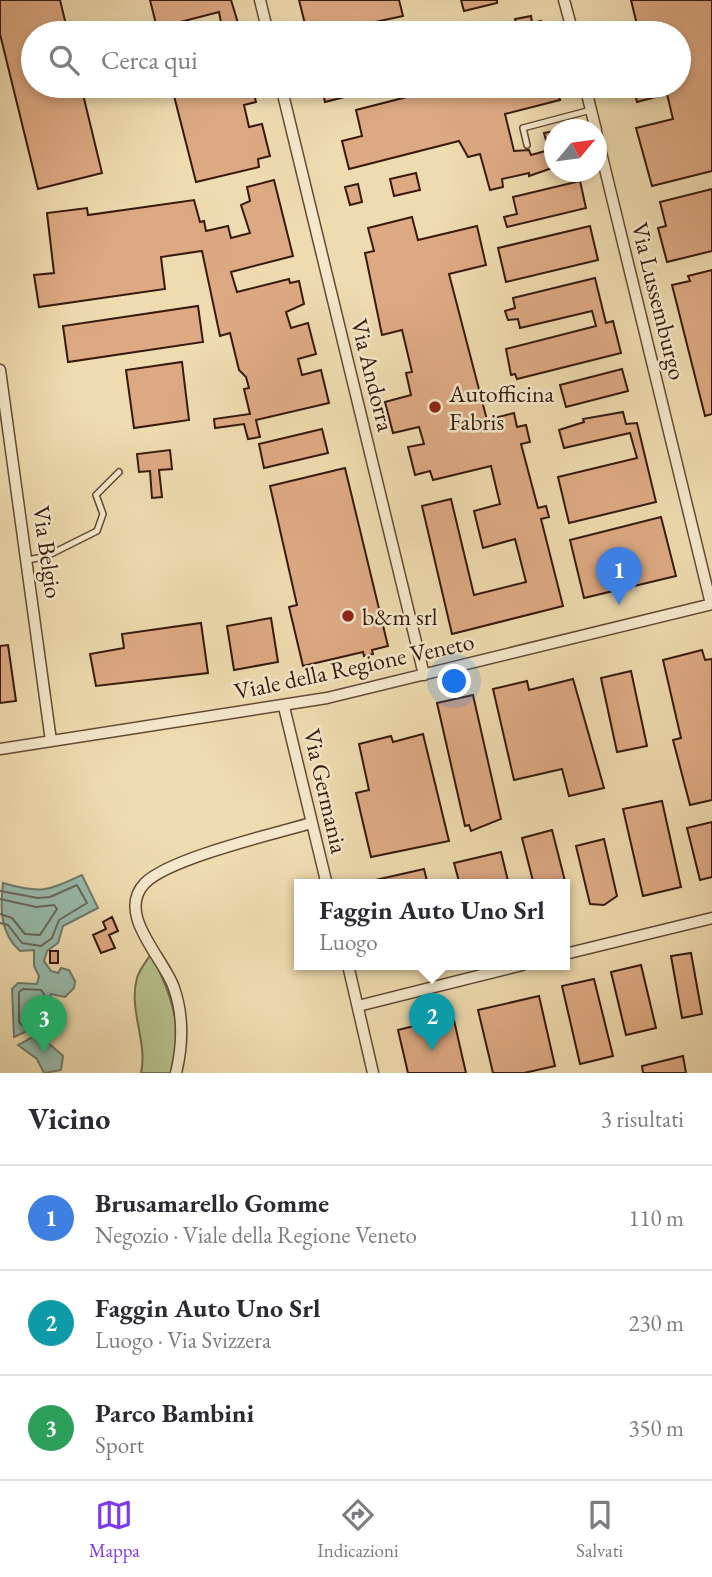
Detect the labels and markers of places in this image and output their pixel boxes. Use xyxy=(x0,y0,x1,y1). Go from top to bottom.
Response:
place label: Autofficina Fabris xyxy=(448,378,555,437)
marker: Autofficina Fabris xyxy=(427,399,443,415)
pin: 1 xyxy=(596,547,642,605)
place label: b&m srl xyxy=(362,601,438,632)
marker: b&m srl xyxy=(340,608,356,624)
pin: 2 xyxy=(409,993,455,1051)
pin: 3 xyxy=(21,995,67,1053)

